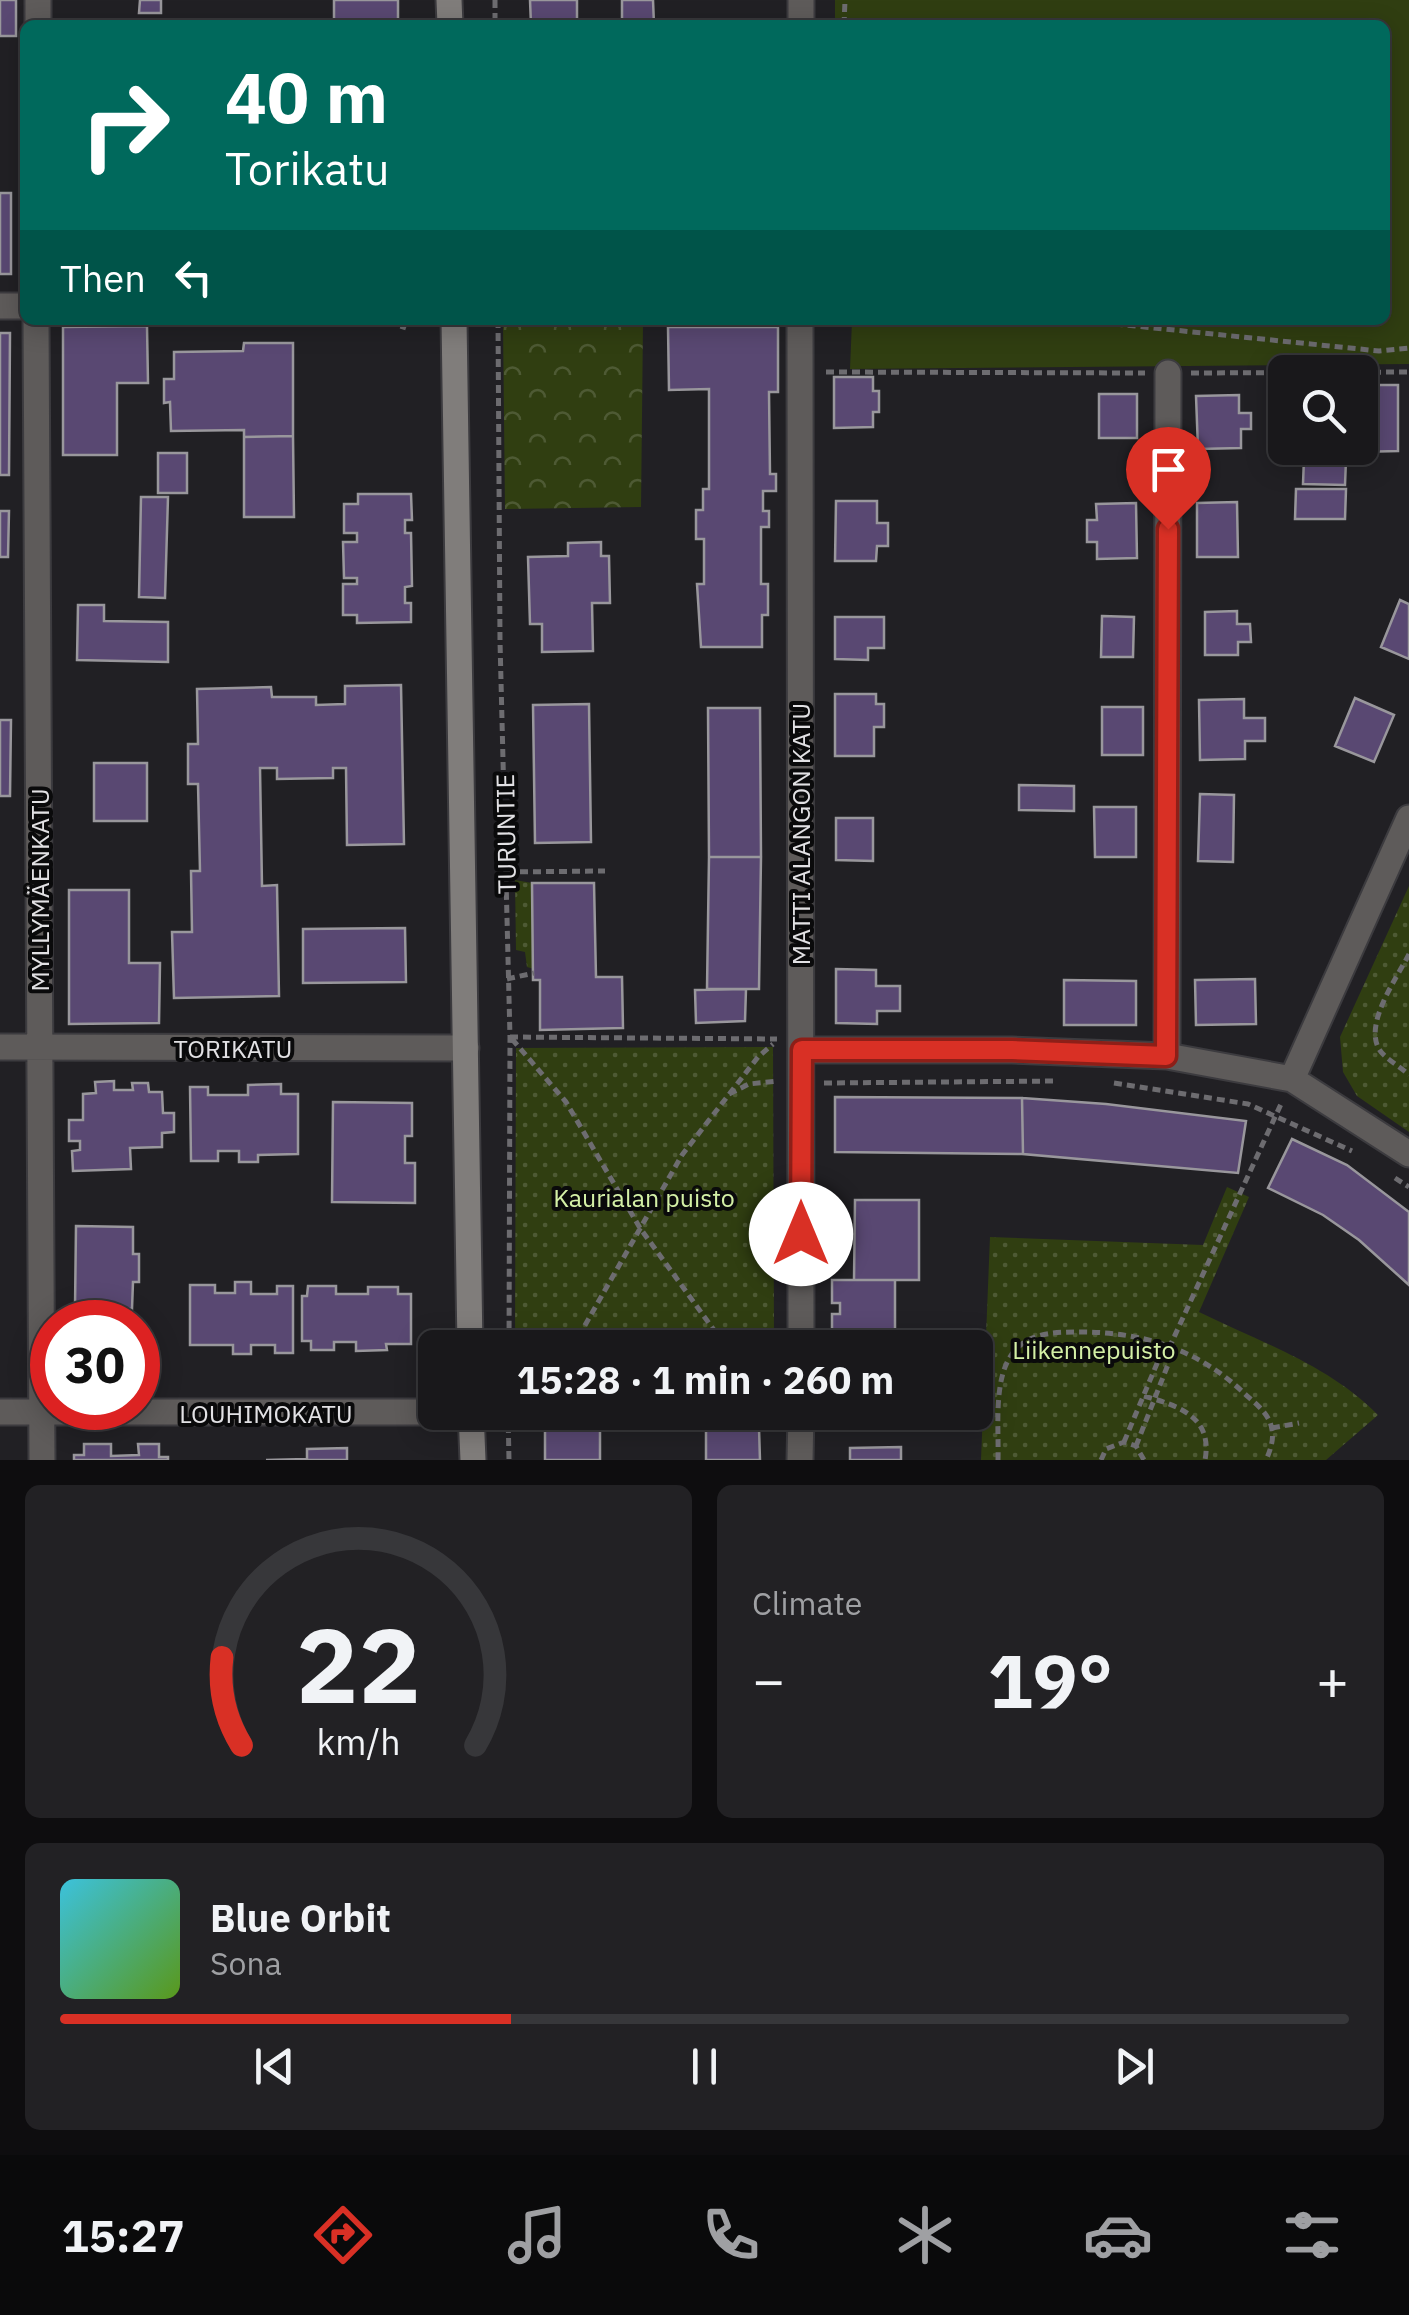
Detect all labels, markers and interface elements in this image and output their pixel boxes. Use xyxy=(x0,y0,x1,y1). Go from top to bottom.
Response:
text: 40 m xyxy=(225,51,388,142)
icon: right xyxy=(60,60,190,190)
text: Torikatu xyxy=(225,139,390,197)
icon: left xyxy=(166,250,221,305)
text: Then xyxy=(60,253,146,302)
map controls xyxy=(1268,355,1378,465)
button: search xyxy=(1268,355,1378,465)
pin xyxy=(1126,427,1211,530)
icon: arrive xyxy=(1141,442,1196,497)
street label: MATTI ALANGON KATU xyxy=(784,703,817,965)
street label: TURUNTIE xyxy=(488,774,523,894)
street label: MYLLYMÄENKATU xyxy=(23,788,56,992)
street label: TORIKATU xyxy=(173,1032,293,1065)
park label: Kaurialan puisto xyxy=(553,1181,735,1214)
position arrow xyxy=(749,1182,853,1286)
speed limit sign: 30 xyxy=(30,1300,160,1430)
park label: Liikennepuisto xyxy=(1012,1333,1176,1366)
text: 15:28 · 1 min · 260 m xyxy=(517,1355,894,1404)
street label: LOUHIMOKATU xyxy=(179,1397,353,1430)
text: Climate xyxy=(752,1582,862,1624)
text: 22 xyxy=(296,1596,421,1732)
text: 19° xyxy=(988,1631,1113,1729)
text: − xyxy=(752,1644,785,1715)
text: + xyxy=(1316,1644,1349,1715)
text: km/h xyxy=(316,1718,401,1765)
text: Blue Orbit xyxy=(210,1893,391,1942)
text: Sona xyxy=(210,1942,282,1984)
icon: previous xyxy=(247,2039,302,2094)
icon: pause xyxy=(677,2039,732,2094)
icon: next xyxy=(1107,2039,1162,2094)
icon: directions xyxy=(308,2200,378,2270)
icon: music xyxy=(502,2200,572,2270)
icon: phone xyxy=(696,2200,766,2270)
icon: climate xyxy=(890,2200,960,2270)
icon: car xyxy=(1083,2200,1153,2270)
icon: filters xyxy=(1277,2200,1347,2270)
text: 15:27 xyxy=(62,2206,185,2264)

